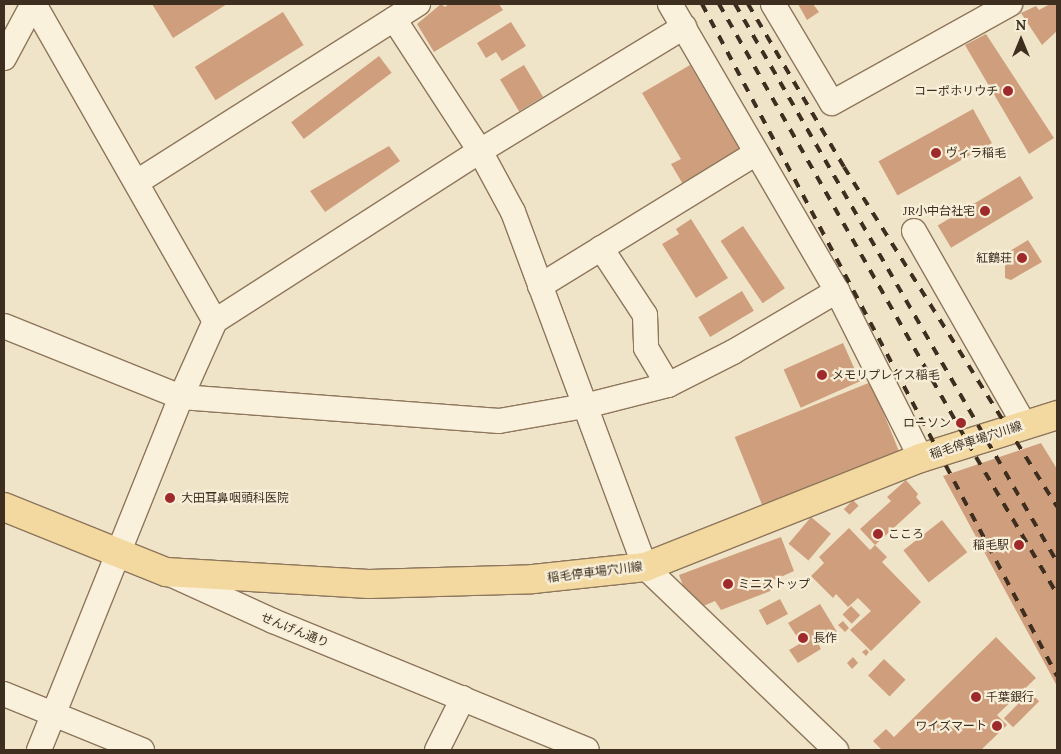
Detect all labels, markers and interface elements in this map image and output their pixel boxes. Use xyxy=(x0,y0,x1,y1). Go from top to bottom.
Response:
north arrow xyxy=(996,15,1046,65)
text: N xyxy=(1016,16,1026,34)
place label: コーポホリウチ xyxy=(914,84,998,98)
marker: コーポホリウチ xyxy=(1002,85,1014,97)
place label: ヴィラ稲毛 xyxy=(946,146,1006,160)
marker: ヴィラ稲毛 xyxy=(930,147,942,159)
place label: JR小中台社宅 xyxy=(903,204,975,218)
marker: JR小中台社宅 xyxy=(979,205,991,217)
place label: 紅鶴荘 xyxy=(976,251,1012,265)
marker: 紅鶴荘 xyxy=(1016,252,1028,264)
place label: メモリプレイス稲毛 xyxy=(832,368,940,382)
marker: メモリプレイス稲毛 xyxy=(816,369,828,381)
place label: ローソン xyxy=(903,416,951,430)
marker: ローソン xyxy=(955,417,967,429)
street label: 稲毛停車場穴川線 xyxy=(928,418,1024,462)
marker: 大田耳鼻咽頭科医院 xyxy=(163,491,177,505)
place label: 大田耳鼻咽頭科医院 xyxy=(181,491,289,505)
place label: こころ xyxy=(888,527,924,541)
marker: こころ xyxy=(872,528,884,540)
place label: 稲毛駅 xyxy=(973,538,1009,552)
marker: 稲毛駅 xyxy=(1013,539,1025,551)
street label: 稲毛停車場穴川線 xyxy=(546,559,644,585)
place label: ミニストップ xyxy=(738,577,810,591)
marker: ミニストップ xyxy=(722,578,734,590)
street label: せんげん通り xyxy=(259,610,331,650)
place label: 長作 xyxy=(813,631,837,645)
marker: 長作 xyxy=(797,632,809,644)
place label: 千葉銀行 xyxy=(986,690,1034,704)
marker: 千葉銀行 xyxy=(970,691,982,703)
place label: ワイズマート xyxy=(915,719,987,733)
marker: ワイズマート xyxy=(991,720,1003,732)

